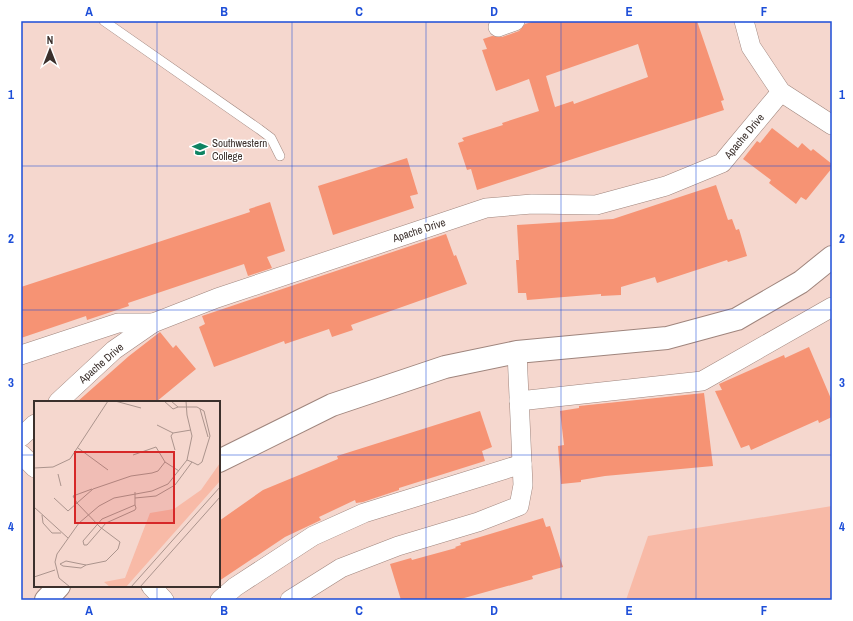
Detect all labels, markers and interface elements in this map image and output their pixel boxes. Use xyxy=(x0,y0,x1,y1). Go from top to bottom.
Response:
text: A xyxy=(85,3,93,20)
text: B xyxy=(220,3,228,20)
text: C xyxy=(355,3,363,20)
text: D xyxy=(490,3,498,20)
text: E xyxy=(625,3,633,20)
text: F xyxy=(761,3,768,20)
north arrow xyxy=(30,30,70,70)
text: N xyxy=(47,33,53,47)
text: 1 xyxy=(8,86,14,103)
text: 1 xyxy=(839,86,845,103)
street label: Apache Drive xyxy=(720,111,767,162)
place label: Southwestern College xyxy=(212,136,267,163)
school or university icon: Southwestern College xyxy=(191,140,209,158)
street label: Apache Drive xyxy=(390,215,447,245)
text: 2 xyxy=(8,230,14,247)
text: 2 xyxy=(839,230,845,247)
street label: Apache Drive xyxy=(75,340,126,387)
text: 3 xyxy=(8,374,14,391)
text: 3 xyxy=(839,374,845,391)
inset map xyxy=(34,401,220,587)
text: 4 xyxy=(8,518,14,535)
text: 4 xyxy=(839,518,845,535)
text: A xyxy=(85,602,93,619)
text: B xyxy=(220,602,228,619)
text: C xyxy=(355,602,363,619)
text: D xyxy=(490,602,498,619)
text: E xyxy=(625,602,633,619)
text: F xyxy=(761,602,768,619)

